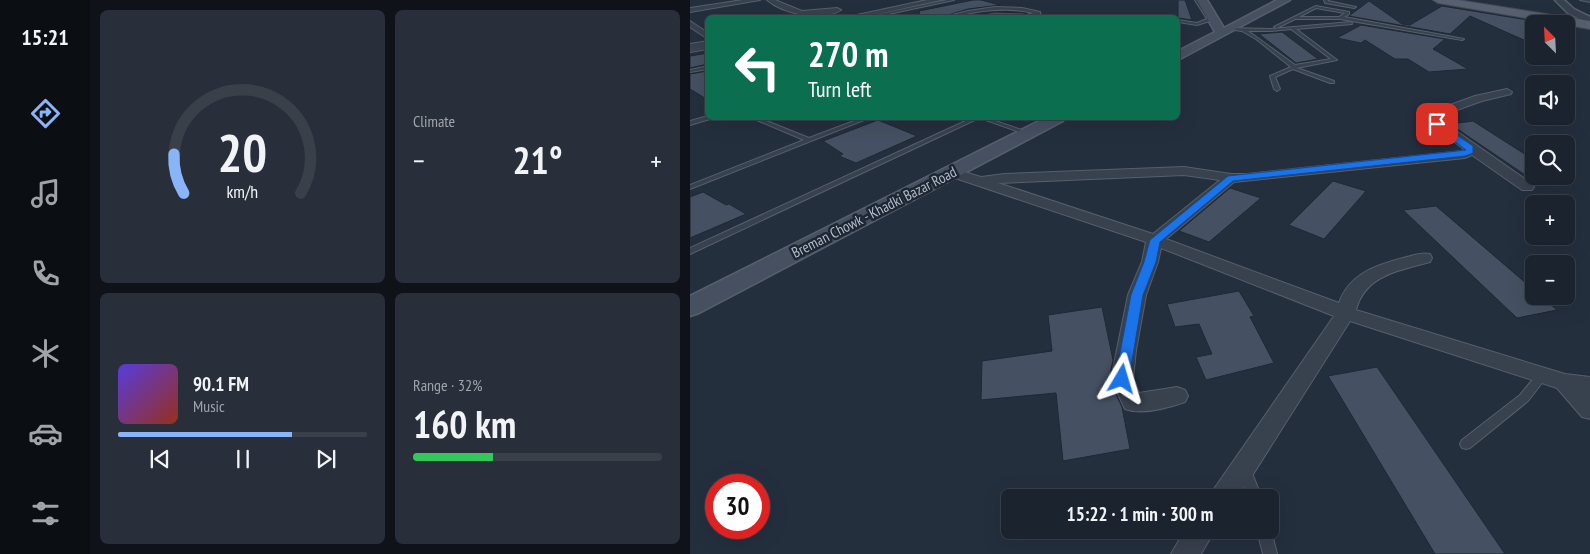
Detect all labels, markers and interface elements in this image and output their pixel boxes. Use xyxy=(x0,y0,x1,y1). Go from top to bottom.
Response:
north arrow xyxy=(1525,15,1575,65)
map controls xyxy=(1525,15,1575,305)
text: 15:21 xyxy=(21,23,69,51)
text: 270 m xyxy=(808,31,889,77)
icon: left xyxy=(725,35,790,100)
text: Turn left xyxy=(808,75,872,103)
button: sound xyxy=(1525,75,1575,125)
icon: directions xyxy=(28,96,63,131)
pin xyxy=(1416,103,1458,145)
icon: arrive xyxy=(1423,110,1451,138)
text: Climate xyxy=(413,111,455,131)
text: 20 xyxy=(218,119,267,186)
text: 21° xyxy=(512,135,563,184)
button: search xyxy=(1525,135,1575,185)
text: − xyxy=(413,142,425,179)
text: + xyxy=(650,142,662,179)
street label: Breman Chowk - Khadki Bazar Road xyxy=(788,162,960,262)
icon: music xyxy=(28,176,63,211)
text: km/h xyxy=(227,180,258,203)
button: + xyxy=(1525,195,1575,245)
button: − xyxy=(1525,255,1575,305)
icon: phone xyxy=(28,256,63,291)
icon: climate xyxy=(28,336,63,371)
position arrow xyxy=(1095,352,1147,404)
text: 90.1 FM xyxy=(193,372,249,396)
text: Range · 32% xyxy=(413,375,482,395)
text: Music xyxy=(193,396,225,416)
text: 160 km xyxy=(413,399,516,448)
icon: car xyxy=(28,416,63,451)
icon: previous xyxy=(146,445,174,473)
icon: pause xyxy=(229,445,257,473)
icon: next xyxy=(312,445,340,473)
speed limit sign: 30 xyxy=(705,474,770,539)
icon: filters xyxy=(28,496,63,531)
text: 15:22 · 1 min · 300 m xyxy=(1067,502,1213,526)

